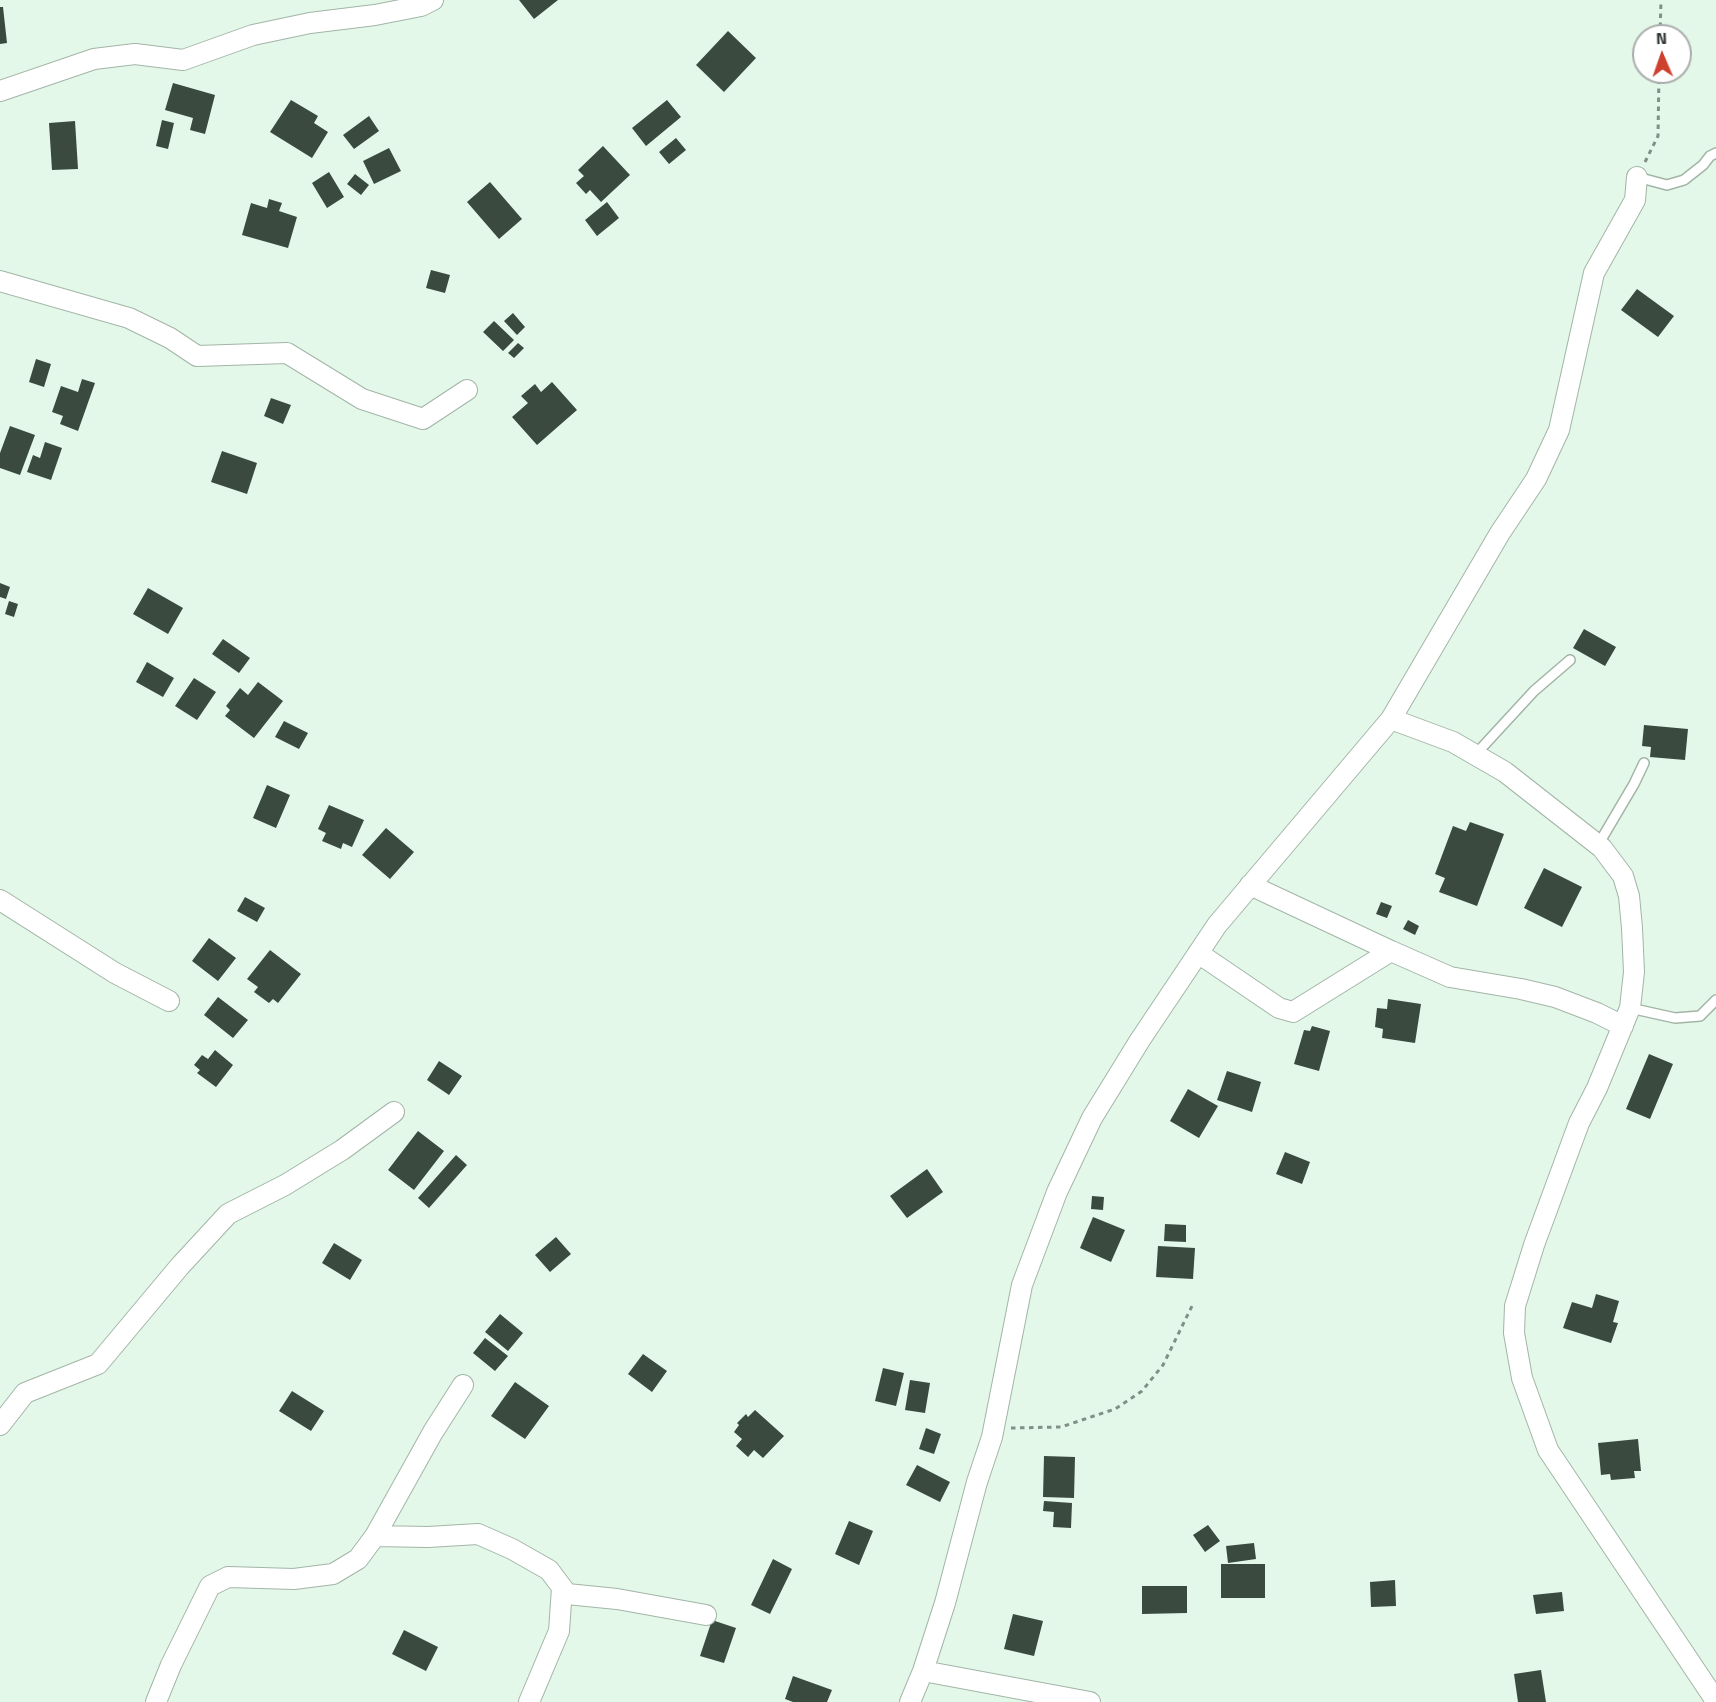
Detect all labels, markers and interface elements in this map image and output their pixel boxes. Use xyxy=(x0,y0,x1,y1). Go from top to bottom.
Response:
north arrow xyxy=(1632,24,1692,84)
text: N xyxy=(1655,26,1667,50)

